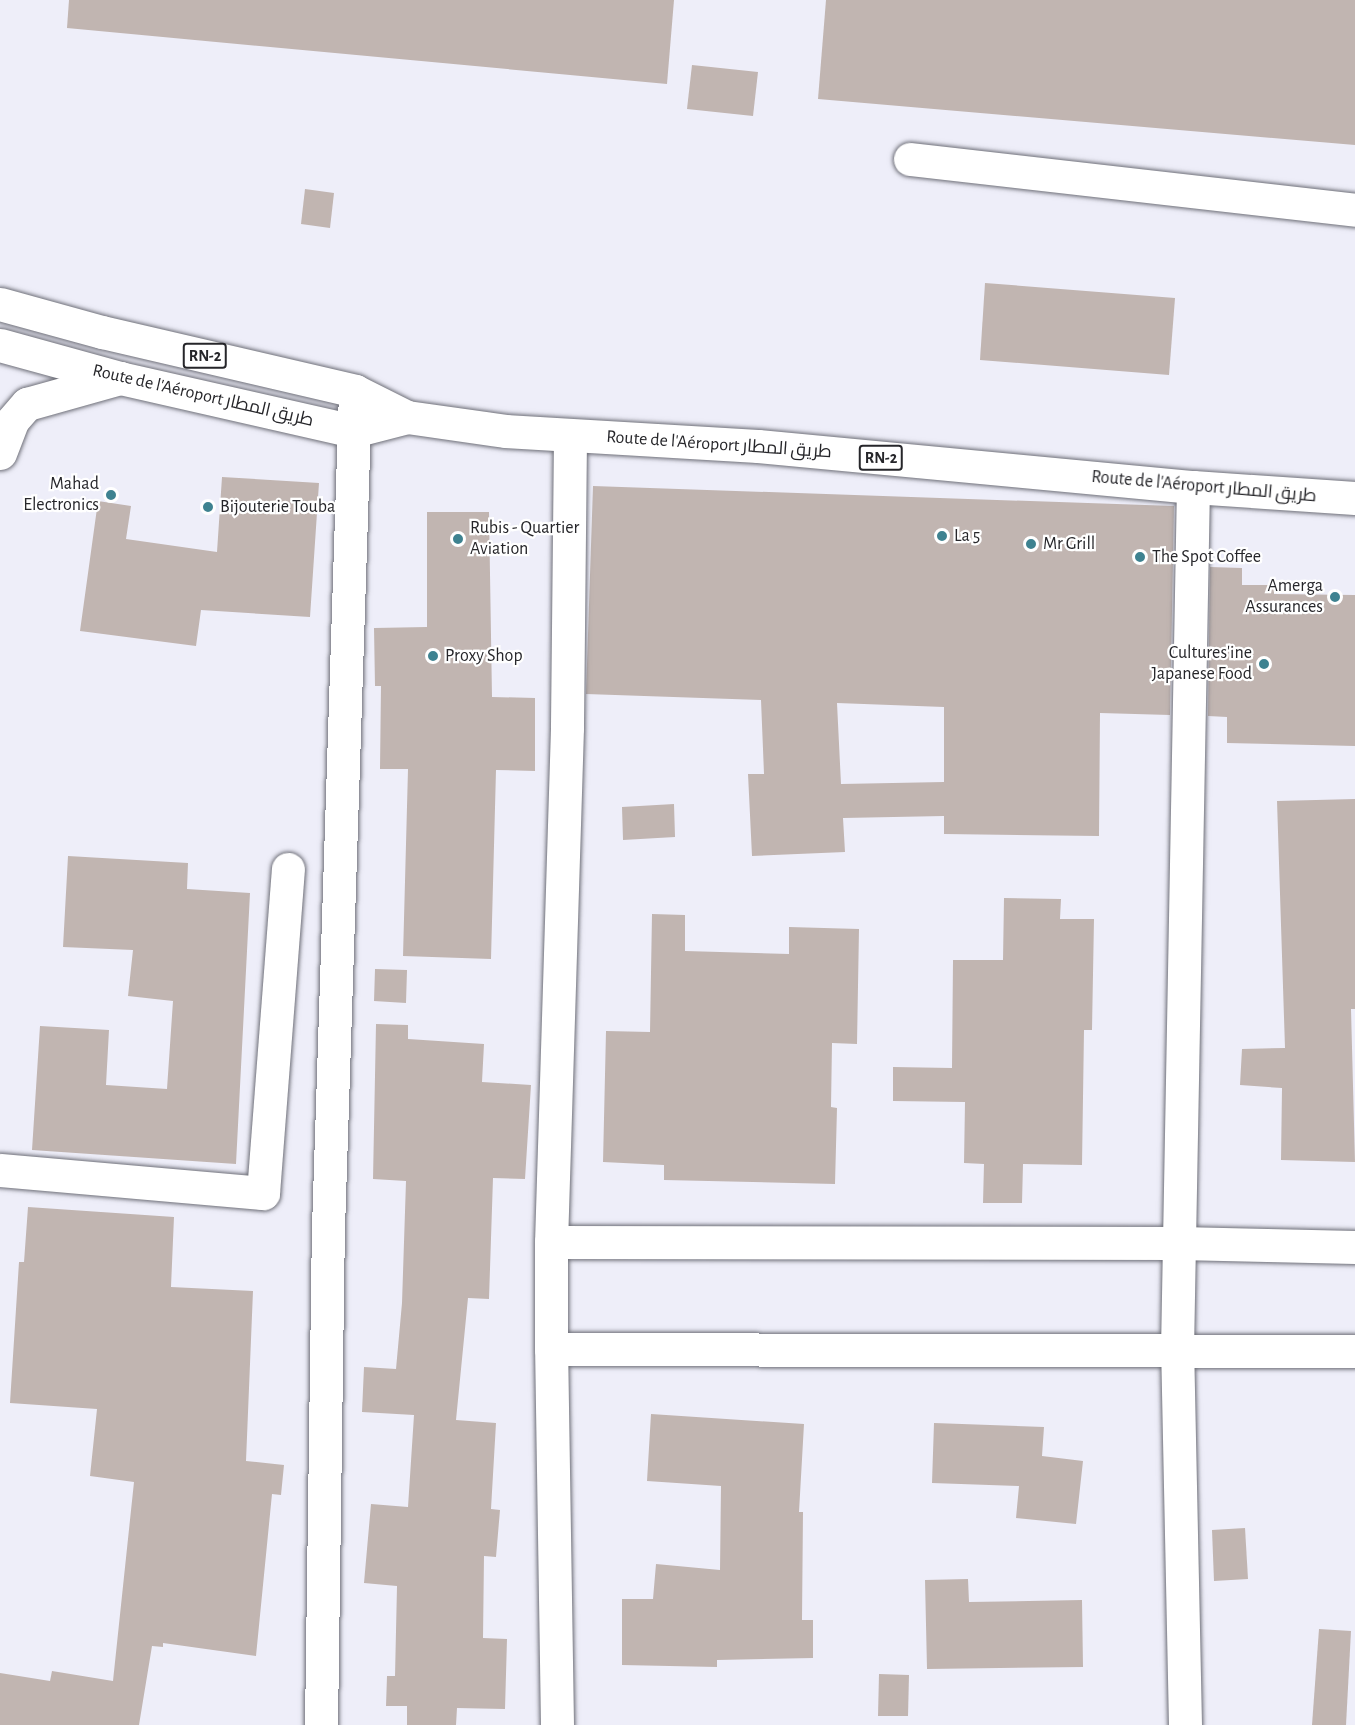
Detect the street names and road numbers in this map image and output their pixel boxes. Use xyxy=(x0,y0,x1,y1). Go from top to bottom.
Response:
road number: RN-2 xyxy=(182,343,228,369)
street label: Route de l'Aéroport طريق المطار xyxy=(90,360,316,432)
street label: Route de l'Aéroport طريق المطار xyxy=(606,426,832,464)
road number: RN-2 xyxy=(858,445,904,471)
street label: Route de l'Aéroport طريق المطار xyxy=(1090,466,1318,508)

